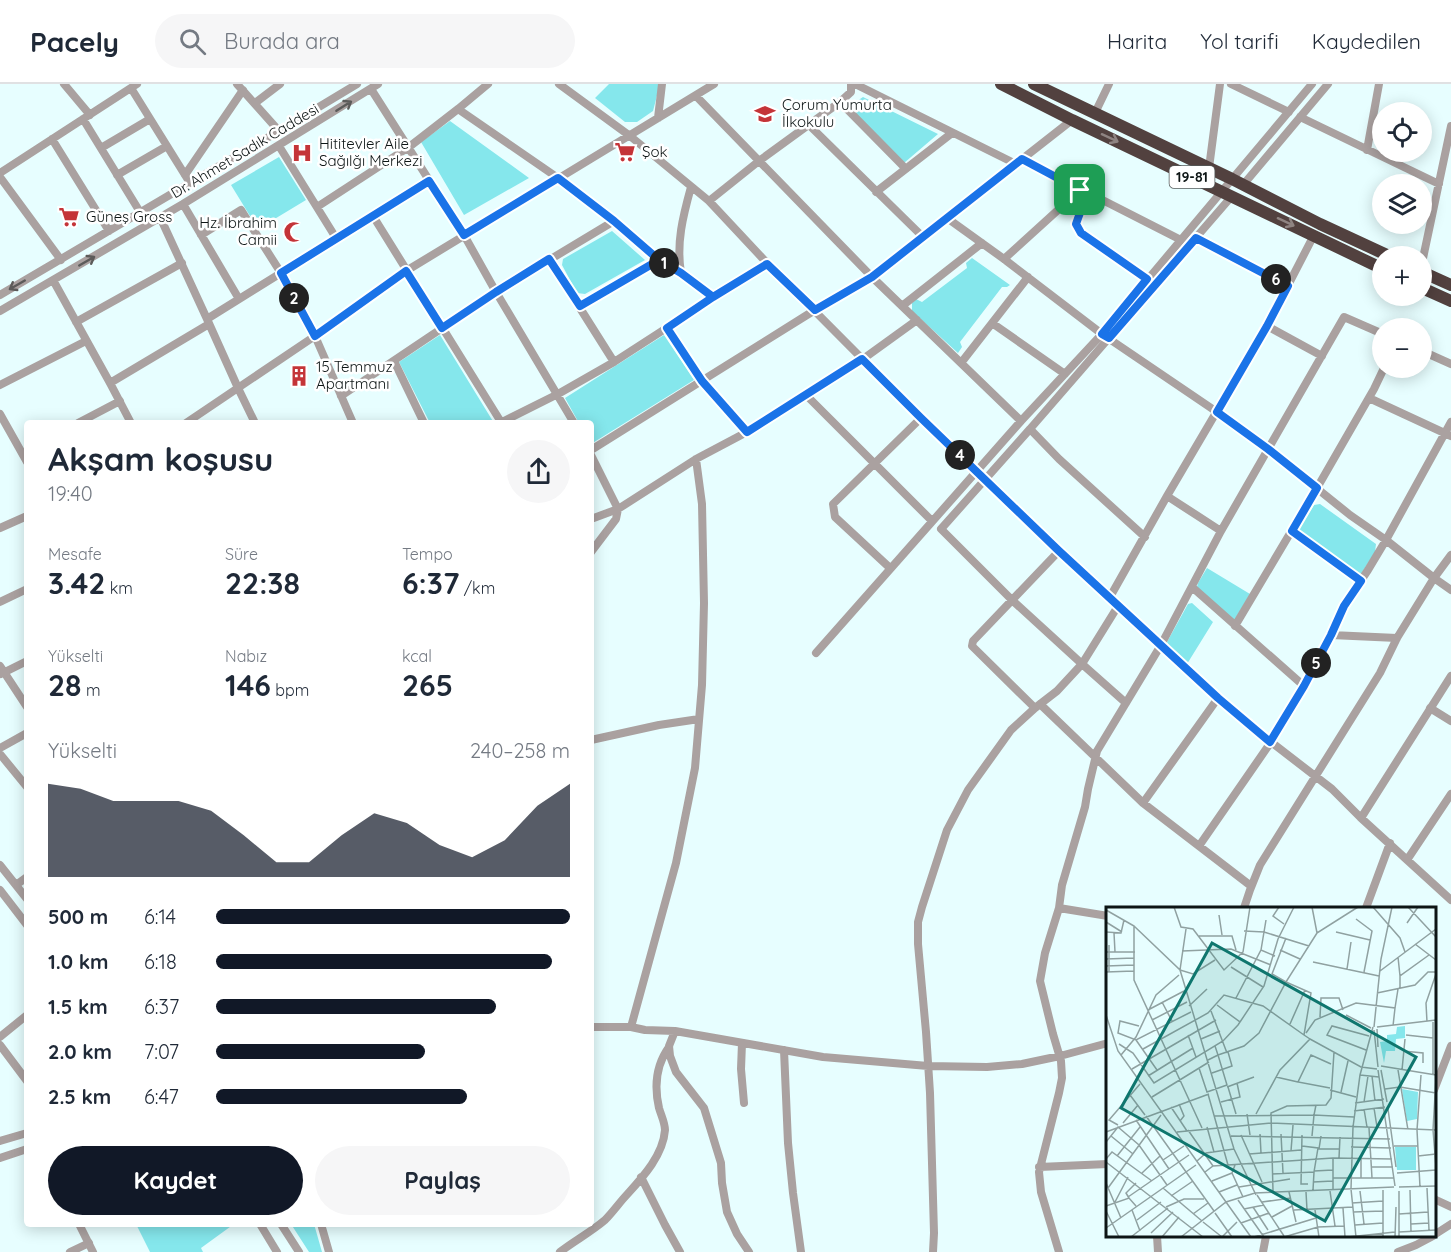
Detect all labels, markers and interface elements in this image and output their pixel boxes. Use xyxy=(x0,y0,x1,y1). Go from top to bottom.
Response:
search box xyxy=(155,14,575,68)
text: Pacely xyxy=(30,24,119,59)
icon: search xyxy=(176,25,209,58)
text: Burada ara xyxy=(224,27,340,55)
text: Harita xyxy=(1107,28,1167,54)
text: Yol tarifi xyxy=(1200,28,1279,54)
text: Kaydedilen xyxy=(1312,28,1421,54)
place label: Çorum Yumurta İlkokulu xyxy=(782,95,892,131)
street label: Dr. Ahmet Sadık Caddesi xyxy=(167,99,322,202)
one-way arrow xyxy=(335,99,352,111)
school or university icon: Çorum Yumurta İlkokulu xyxy=(753,102,777,126)
map controls xyxy=(1372,102,1432,378)
button: locate xyxy=(1372,102,1432,162)
one-way arrow xyxy=(1100,132,1118,144)
place label: Hititevler Aile Sağılğı Merkezi xyxy=(319,134,422,170)
supermarket icon: Şok xyxy=(613,140,637,164)
hospital icon: Hititevler Aile Sağılğı Merkezi xyxy=(290,141,314,165)
place label: Şok xyxy=(642,142,668,161)
pin xyxy=(1054,164,1105,215)
road number: 19-81 xyxy=(1170,166,1214,188)
icon: arrive xyxy=(1063,173,1096,206)
button: layers xyxy=(1372,174,1432,234)
supermarket icon: Güneş Gross xyxy=(57,205,81,229)
place label: Güneş Gross xyxy=(86,207,172,226)
place label: Hz. İbrahim Camii xyxy=(199,213,277,249)
one-way arrow xyxy=(1277,216,1295,228)
mosque icon: Hz. İbrahim Camii xyxy=(282,220,306,244)
button: + xyxy=(1372,246,1432,306)
pin: 1 xyxy=(649,248,679,278)
text: 1 xyxy=(661,253,667,273)
one-way arrow xyxy=(78,254,95,266)
pin: 6 xyxy=(1261,264,1291,294)
text: 6 xyxy=(1272,269,1280,289)
one-way arrow xyxy=(9,279,26,291)
pin: 2 xyxy=(279,283,309,313)
text: 2 xyxy=(289,288,299,308)
button: − xyxy=(1372,318,1432,378)
place label: 15 Temmuz Apartmanı xyxy=(316,357,393,393)
building icon: 15 Temmuz Apartmanı xyxy=(287,364,311,388)
text: Akşam koşusu xyxy=(48,438,273,479)
button: share xyxy=(507,440,570,503)
pin: 4 xyxy=(945,440,975,470)
text: 4 xyxy=(955,445,965,465)
text: 19:40 xyxy=(48,481,93,506)
text: Mesafe xyxy=(48,544,102,564)
text: Süre xyxy=(225,544,258,564)
text: Tempo xyxy=(402,544,453,564)
text: 3.42 xyxy=(48,564,105,602)
text: 22:38 xyxy=(225,564,300,602)
text: 6:37 xyxy=(402,564,459,602)
text: km xyxy=(105,578,133,598)
text: /km xyxy=(459,578,495,598)
text: Yükselti xyxy=(48,646,103,666)
text: Nabız xyxy=(225,646,267,666)
text: kcal xyxy=(402,646,432,666)
pin: 5 xyxy=(1301,648,1331,678)
text: 5 xyxy=(1311,653,1321,673)
text: 28 xyxy=(48,666,82,704)
text: 146 xyxy=(225,666,271,704)
text: 265 xyxy=(402,666,453,704)
text: m xyxy=(82,680,100,700)
text: bpm xyxy=(271,680,309,700)
text: Yükselti xyxy=(48,738,117,763)
text: 240–258 m xyxy=(470,738,570,763)
text: 500 m xyxy=(48,904,108,929)
text: 6:14 xyxy=(144,904,176,929)
inset map xyxy=(1106,907,1436,1237)
text: 1.0 km xyxy=(48,949,108,974)
text: 6:18 xyxy=(144,949,177,974)
text: 1.5 km xyxy=(48,994,108,1019)
text: 6:37 xyxy=(144,994,179,1019)
text: 2.0 km xyxy=(48,1039,112,1064)
text: 7:07 xyxy=(144,1039,179,1064)
text: 2.5 km xyxy=(48,1084,111,1109)
text: 6:47 xyxy=(144,1084,179,1109)
button: Kaydet xyxy=(48,1146,303,1215)
button: Paylaş xyxy=(315,1146,570,1215)

